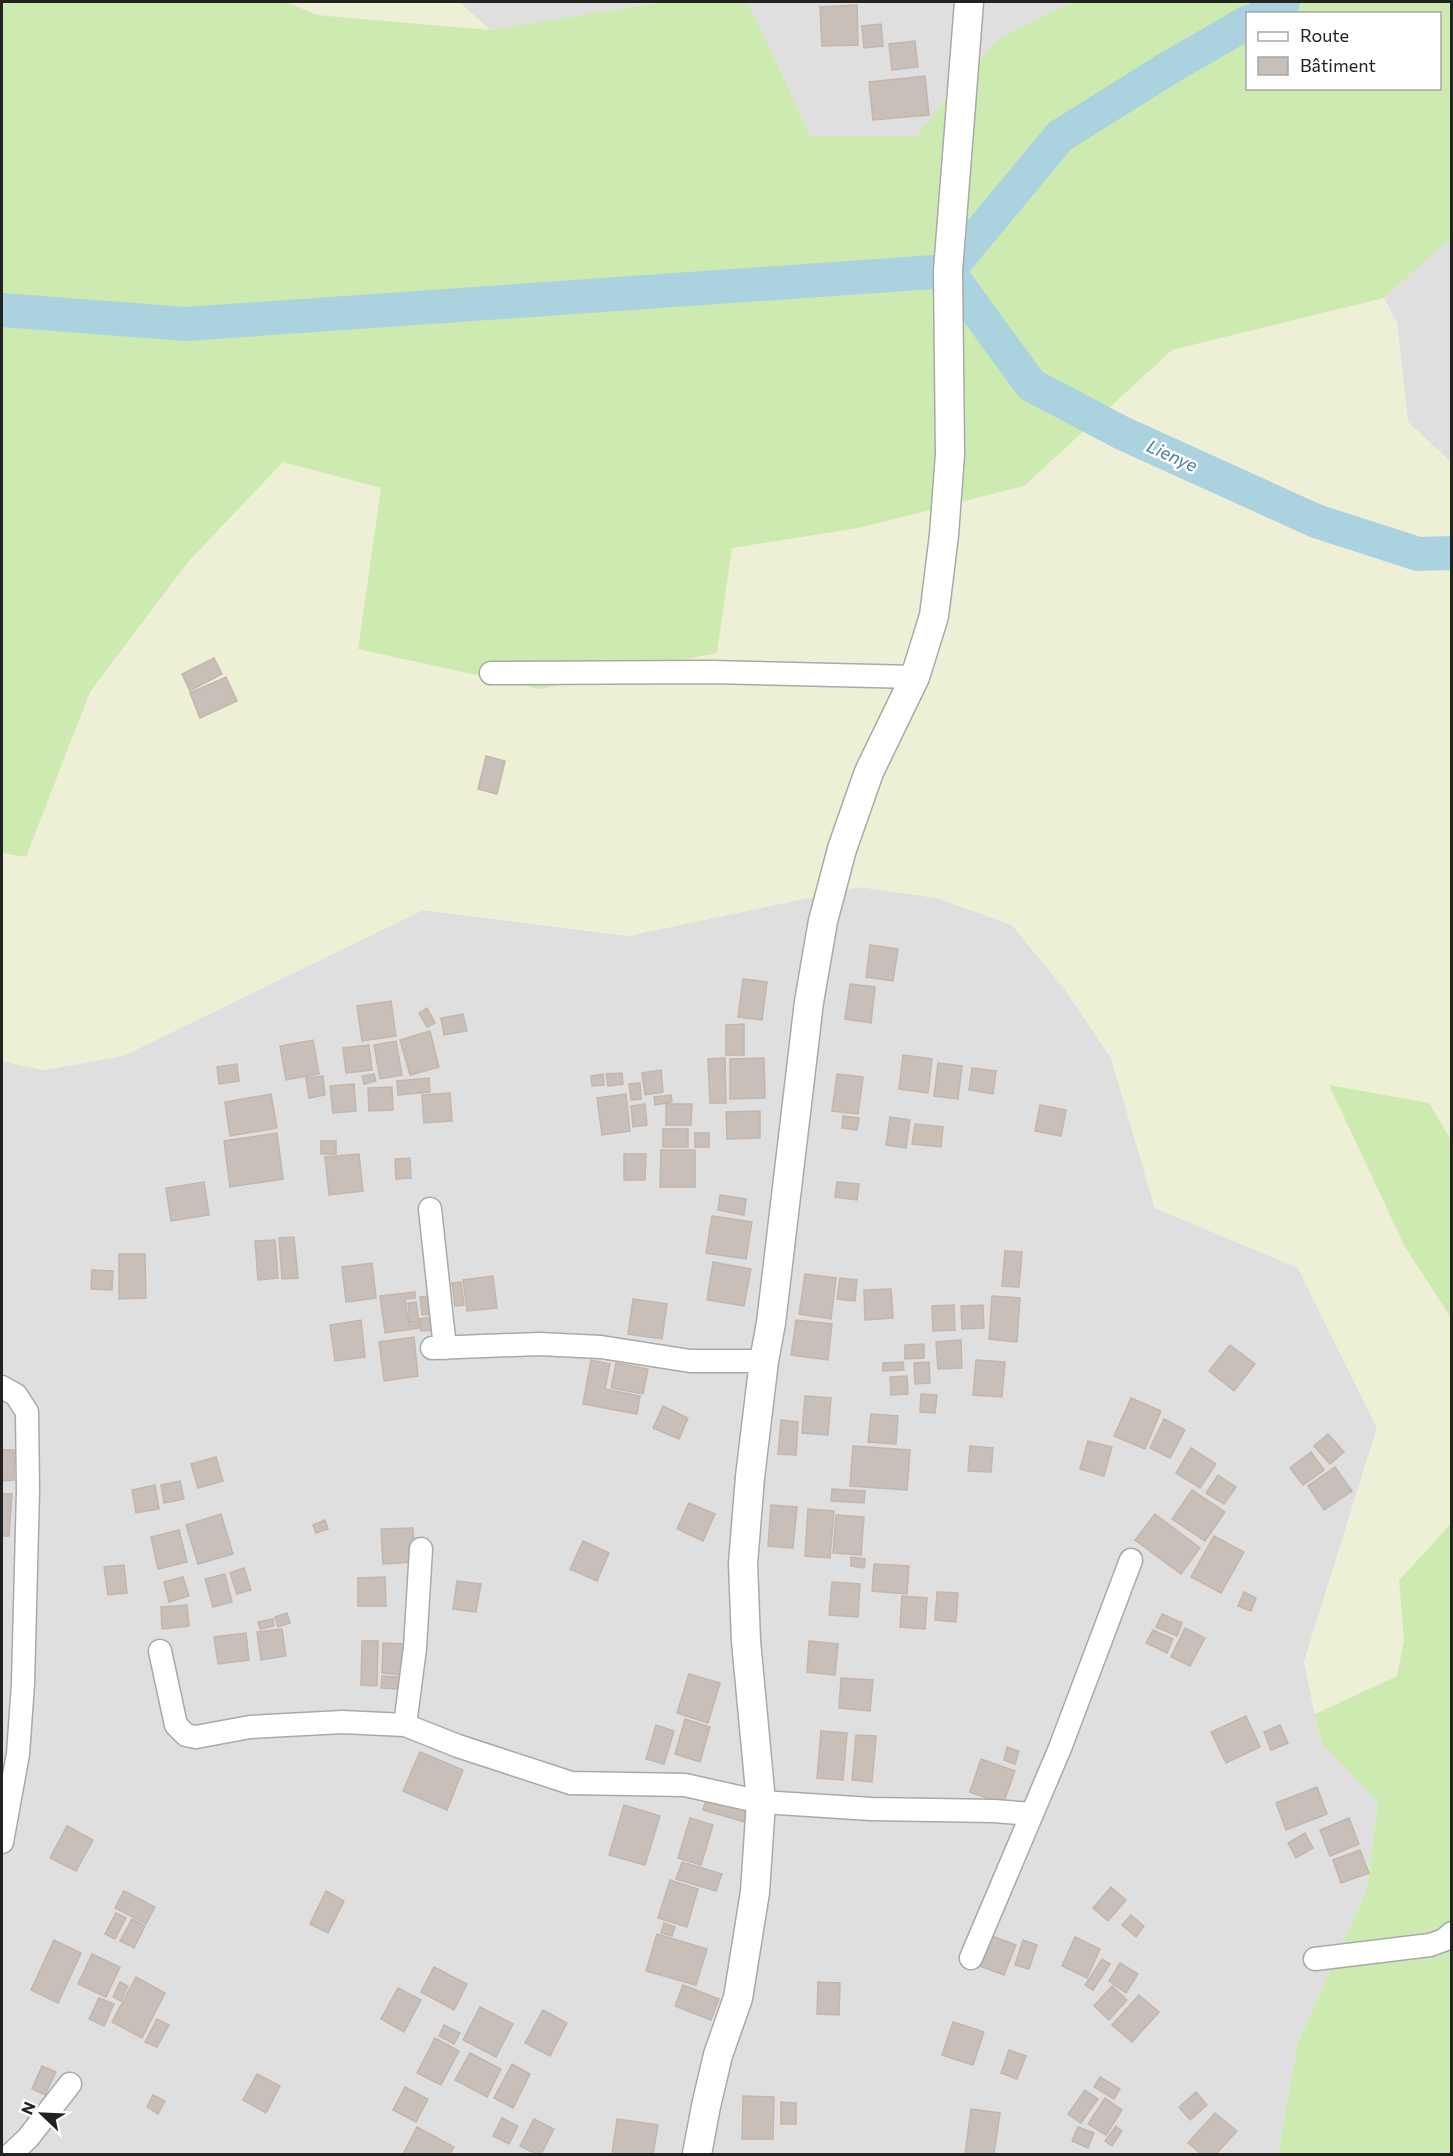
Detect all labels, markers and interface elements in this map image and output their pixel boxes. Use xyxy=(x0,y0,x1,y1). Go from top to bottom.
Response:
legend xyxy=(1246,12,1441,90)
text: Route xyxy=(1300,24,1349,46)
text: Bâtiment xyxy=(1300,54,1376,76)
water label: Lienye xyxy=(1144,434,1202,476)
north arrow xyxy=(12,2084,72,2144)
text: N xyxy=(17,2099,39,2117)

